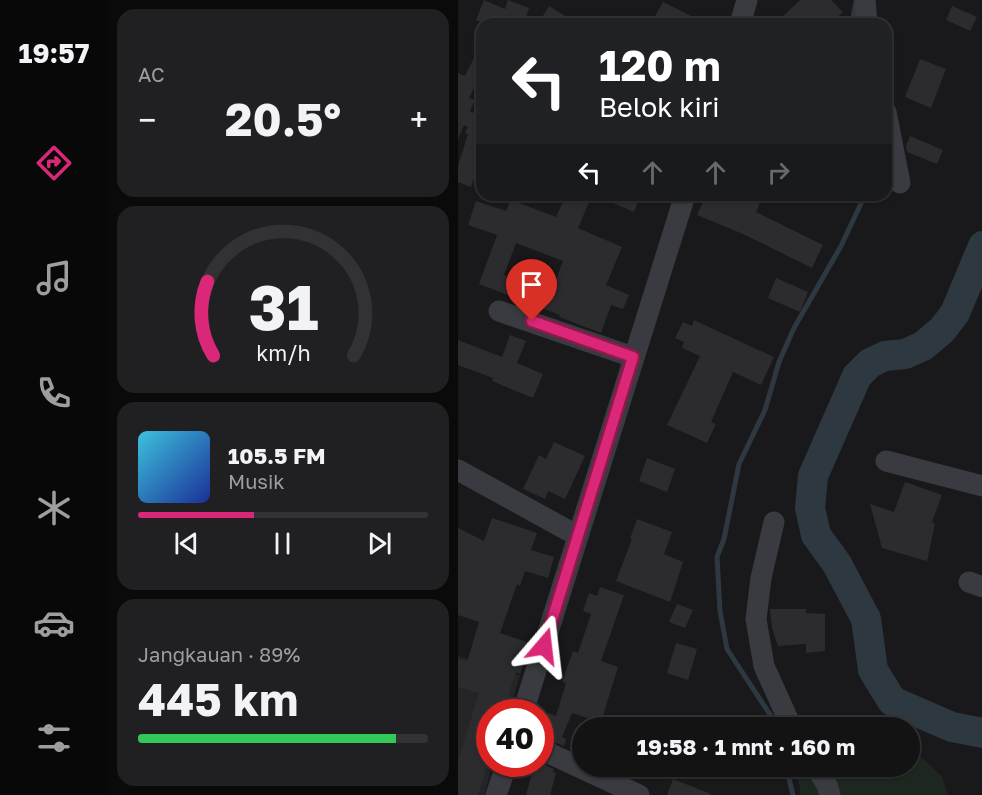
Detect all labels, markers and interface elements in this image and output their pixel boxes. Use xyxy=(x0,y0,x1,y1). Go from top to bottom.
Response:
text: 19:57 xyxy=(19,37,89,69)
text: 120 m xyxy=(599,40,721,90)
icon: left xyxy=(500,42,578,120)
text: AC xyxy=(138,62,165,86)
text: Belok kiri xyxy=(599,91,720,123)
text: 20.5° xyxy=(225,92,341,146)
text: − xyxy=(138,100,156,139)
text: + xyxy=(410,100,428,139)
icon: directions xyxy=(33,142,75,184)
icon: left xyxy=(573,156,606,189)
icon: ahead xyxy=(636,156,669,189)
icon: ahead xyxy=(699,156,732,189)
icon: right xyxy=(762,156,795,189)
icon: music xyxy=(33,257,75,299)
pin xyxy=(506,259,557,321)
icon: arrive xyxy=(515,268,548,301)
text: 31 xyxy=(248,269,318,344)
text: km/h xyxy=(256,341,310,367)
icon: phone xyxy=(33,372,75,414)
text: 105.5 FM xyxy=(228,442,326,469)
text: Musik xyxy=(228,469,285,493)
icon: climate xyxy=(33,487,75,529)
icon: previous xyxy=(170,527,203,560)
icon: pause xyxy=(266,527,299,560)
icon: next xyxy=(363,527,396,560)
icon: car xyxy=(33,602,75,644)
position arrow xyxy=(512,614,576,678)
text: Jangkauan · 89% xyxy=(138,642,300,666)
text: 445 km xyxy=(138,672,298,726)
speed limit sign: 40 xyxy=(476,699,554,777)
icon: filters xyxy=(33,717,75,759)
text: 19:58 · 1 mnt · 160 m xyxy=(637,733,855,760)

